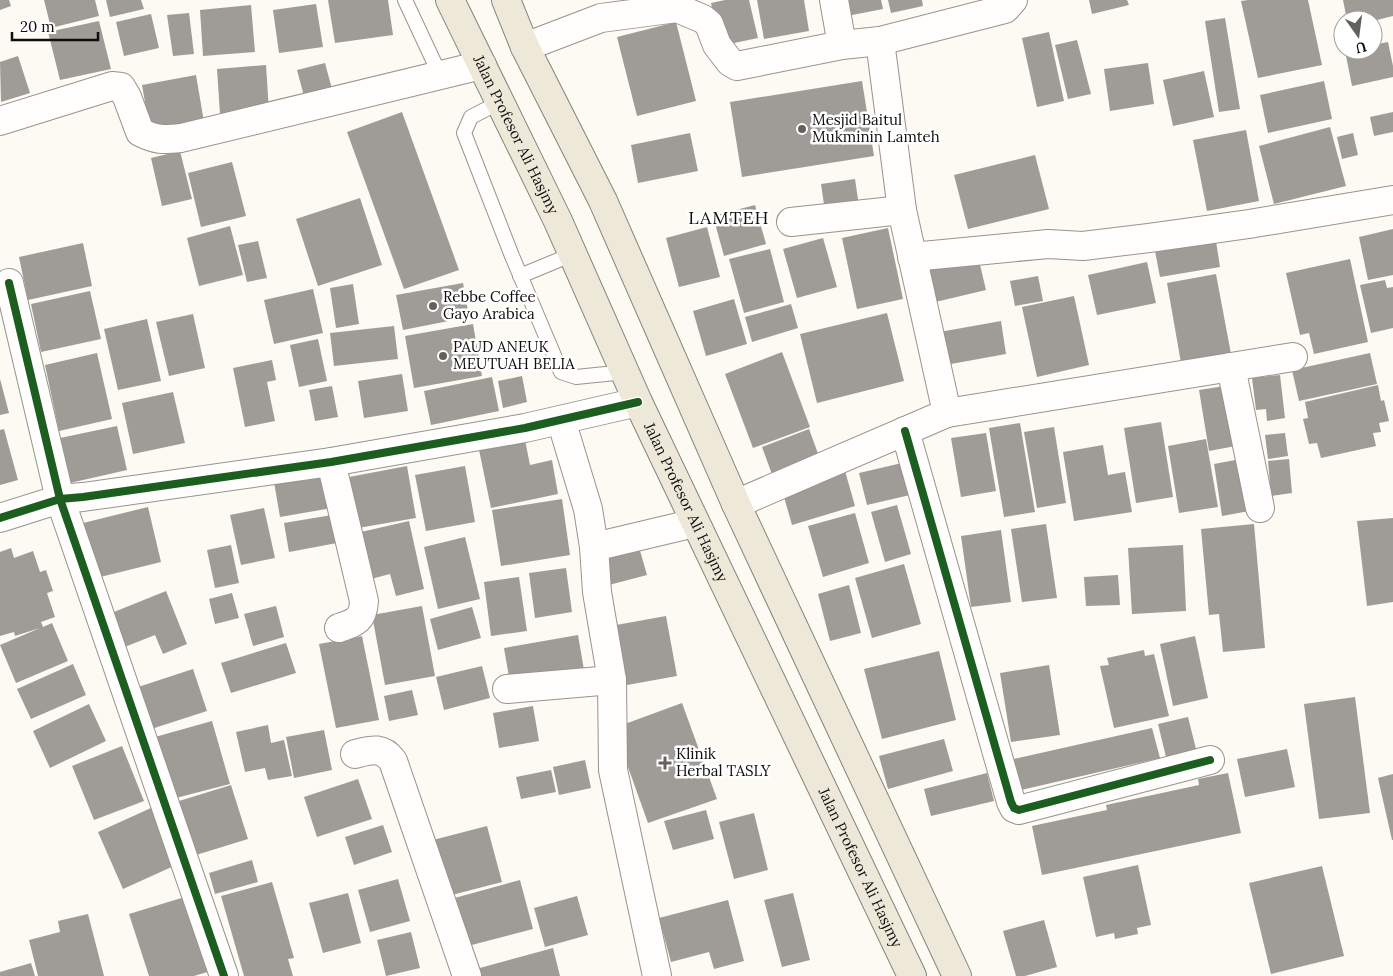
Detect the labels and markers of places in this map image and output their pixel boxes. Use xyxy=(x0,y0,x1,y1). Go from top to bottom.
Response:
place label: Mesjid Baitul Mukminin Lamteh xyxy=(812,110,940,146)
marker: Mesjid Baitul Mukminin Lamteh xyxy=(796,123,808,135)
place label: Rebbe Coffee Gayo Arabica xyxy=(443,287,536,323)
marker: Rebbe Coffee Gayo Arabica xyxy=(427,300,439,312)
place label: PAUD ANEUK MEUTUAH BELIA xyxy=(453,337,575,373)
marker: PAUD ANEUK MEUTUAH BELIA xyxy=(437,350,449,362)
place label: Klinik Herbal TASLY xyxy=(676,744,771,780)
marker: Klinik Herbal TASLY xyxy=(658,756,672,770)

